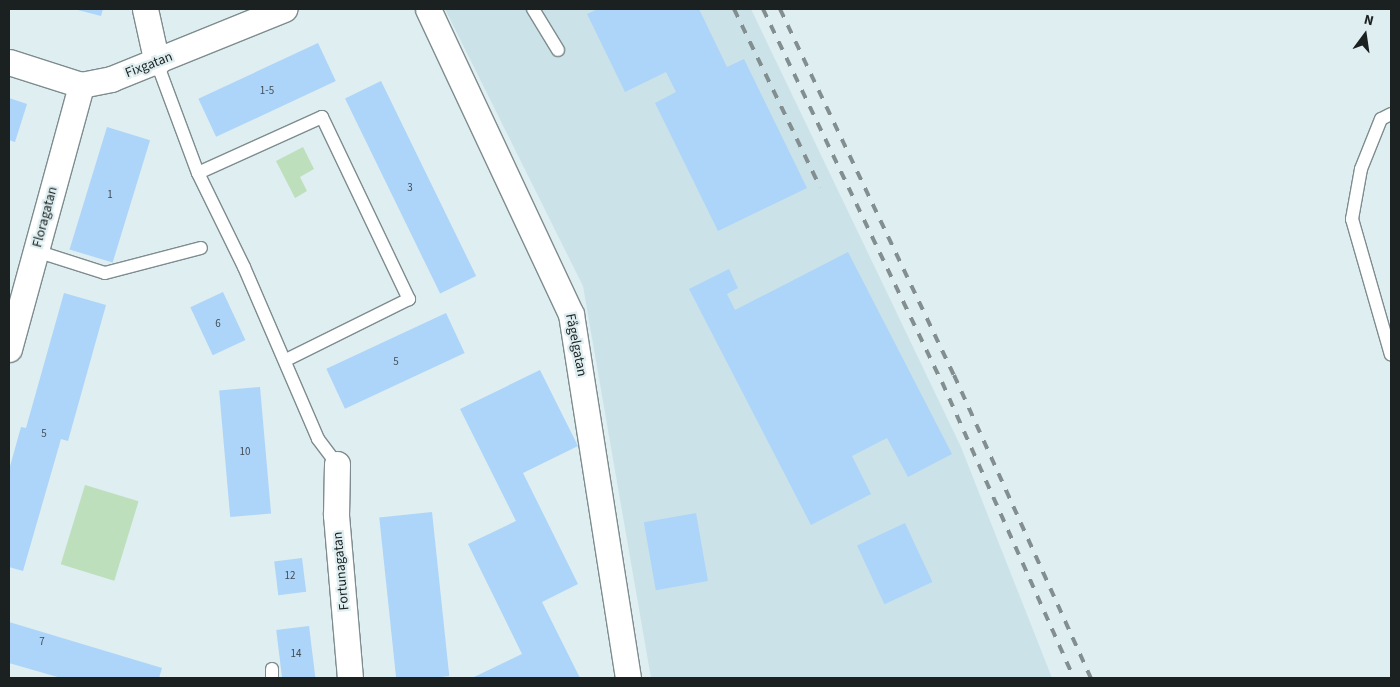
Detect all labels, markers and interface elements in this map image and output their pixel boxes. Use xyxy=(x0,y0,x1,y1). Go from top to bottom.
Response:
north arrow xyxy=(1340,10,1390,60)
text: N xyxy=(1362,10,1376,31)
street label: Fixgatan xyxy=(123,48,175,82)
house number: 1-5 xyxy=(260,84,274,98)
house number: 3 xyxy=(407,181,413,195)
street label: Floragatan xyxy=(29,185,61,249)
house number: 1 xyxy=(107,188,113,202)
street label: Fågelgatan xyxy=(562,312,590,378)
house number: 6 xyxy=(215,317,221,331)
house number: 5 xyxy=(393,355,399,369)
house number: 5 xyxy=(41,427,47,441)
house number: 10 xyxy=(240,445,250,459)
street label: Fortunagatan xyxy=(329,531,353,611)
house number: 12 xyxy=(285,569,295,583)
house number: 7 xyxy=(39,635,45,649)
house number: 14 xyxy=(291,647,301,661)

